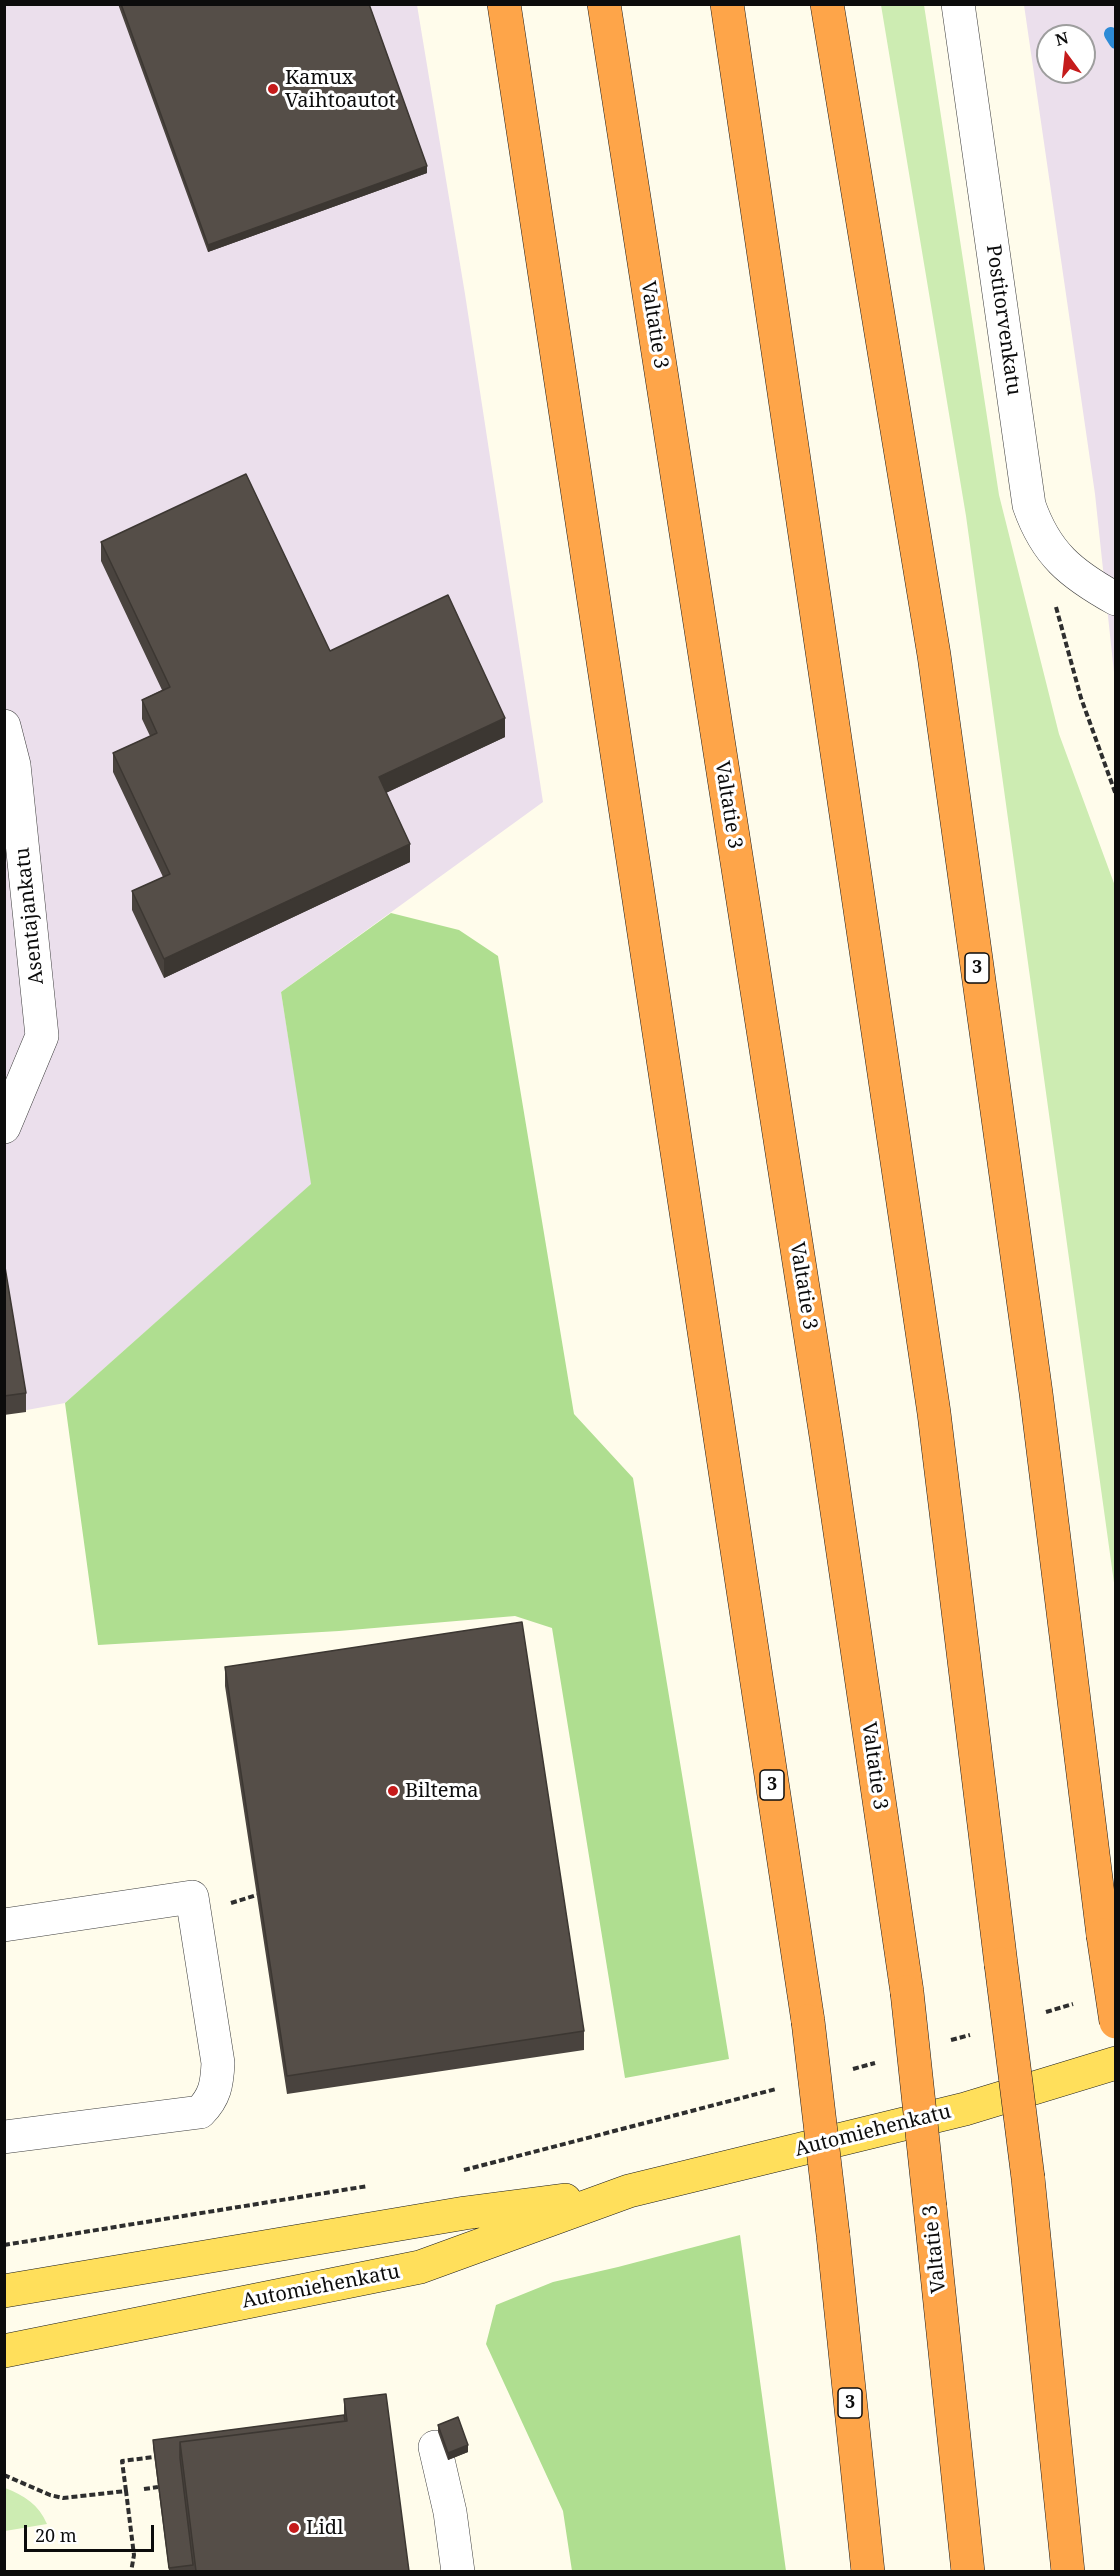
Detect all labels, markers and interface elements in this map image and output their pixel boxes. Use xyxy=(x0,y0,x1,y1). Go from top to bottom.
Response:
north arrow xyxy=(1036,24,1096,84)
text: N xyxy=(1053,26,1071,51)
place label: Kamux Vaihtoautot xyxy=(285,66,396,113)
marker: Kamux Vaihtoautot xyxy=(266,82,280,96)
street label: Postitorvenkatu xyxy=(981,243,1025,397)
street label: Valtatie 3 xyxy=(635,279,673,371)
street label: Valtatie 3 xyxy=(709,759,747,851)
street label: Asentajankatu xyxy=(11,846,49,986)
road number: 3 xyxy=(965,953,989,983)
street label: Valtatie 3 xyxy=(784,1240,822,1332)
street label: Valtatie 3 xyxy=(856,1720,892,1812)
road number: 3 xyxy=(760,1770,784,1800)
place label: Biltema xyxy=(405,1779,479,1803)
marker: Biltema xyxy=(386,1784,400,1798)
street label: Automiehenkatu xyxy=(792,2100,954,2162)
street label: Valtatie 3 xyxy=(918,2204,952,2294)
street label: Automiehenkatu xyxy=(240,2260,402,2314)
road number: 3 xyxy=(838,2388,862,2418)
scale bar xyxy=(27,2513,158,2551)
place label: Lidl xyxy=(306,2516,343,2540)
marker: Lidl xyxy=(287,2521,301,2535)
text: 20 m xyxy=(35,2523,77,2547)

